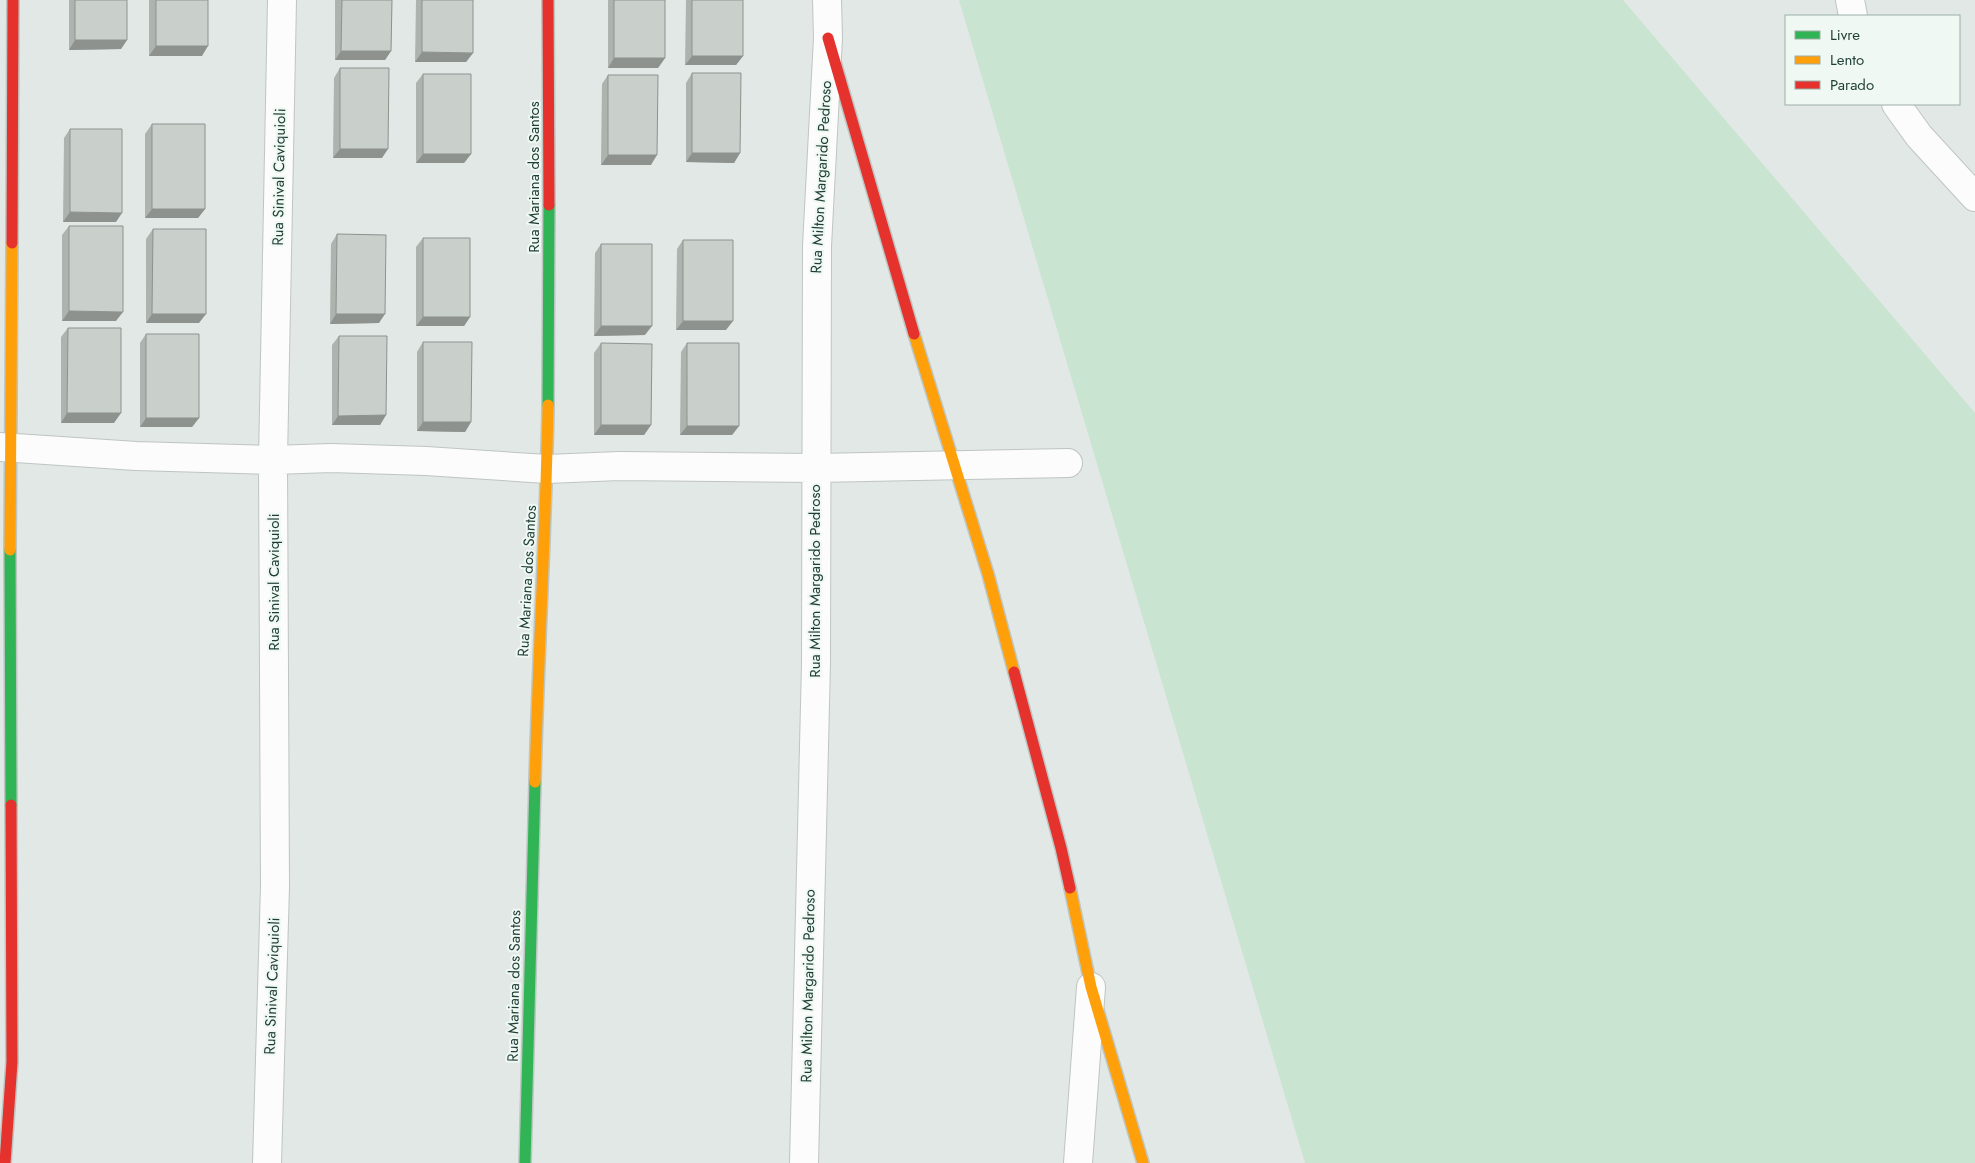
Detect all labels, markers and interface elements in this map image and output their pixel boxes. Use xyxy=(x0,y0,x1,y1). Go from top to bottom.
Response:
legend xyxy=(1785,15,1960,105)
text: Livre xyxy=(1830,24,1860,46)
text: Lento xyxy=(1830,49,1864,71)
text: Parado xyxy=(1830,74,1874,96)
street label: Rua Milton Margarido Pedroso xyxy=(805,80,837,274)
street label: Rua Mariana dos Santos xyxy=(523,101,545,253)
street label: Rua Sinival Caviquioli xyxy=(267,108,291,246)
street label: Rua Milton Margarido Pedroso xyxy=(804,484,826,678)
street label: Rua Mariana dos Santos xyxy=(512,505,542,657)
street label: Rua Sinival Caviquioli xyxy=(263,513,285,651)
street label: Rua Milton Margarido Pedroso xyxy=(795,889,821,1083)
street label: Rua Mariana dos Santos xyxy=(502,910,526,1062)
street label: Rua Sinival Caviquioli xyxy=(259,917,285,1055)

